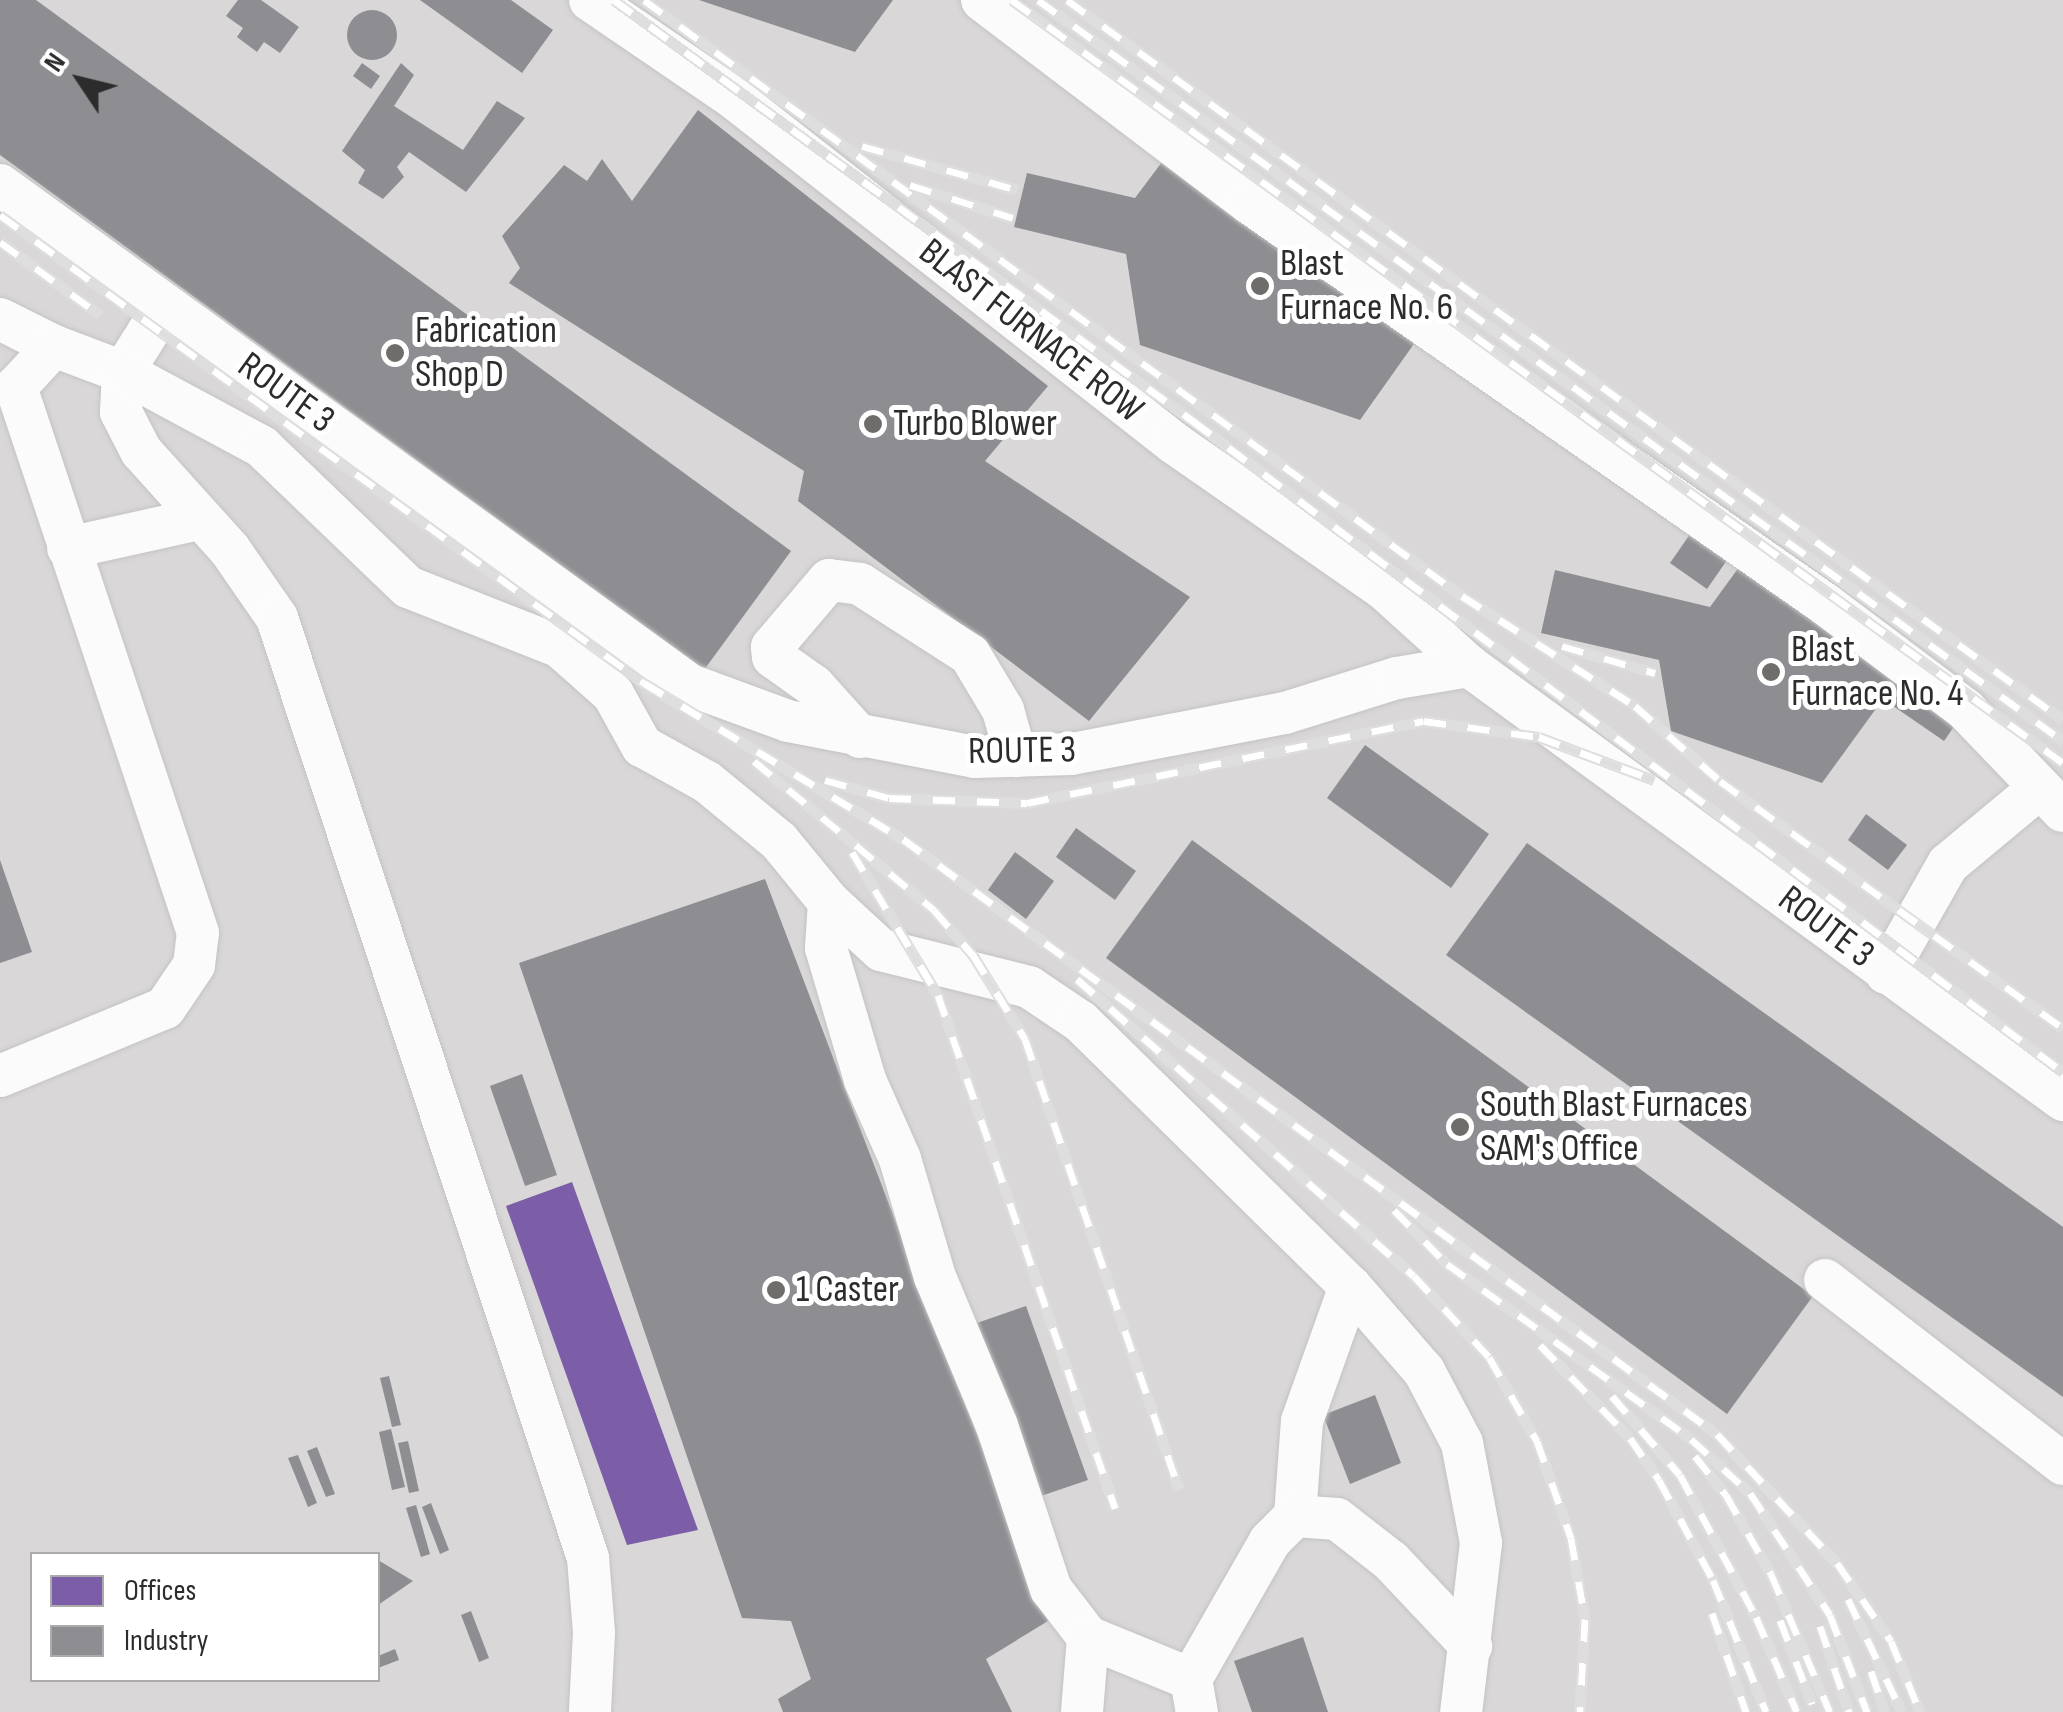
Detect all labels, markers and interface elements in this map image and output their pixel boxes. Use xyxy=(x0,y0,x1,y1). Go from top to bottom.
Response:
north arrow xyxy=(30,30,130,130)
text: N xyxy=(37,47,73,78)
street label: BLAST FURNACE ROW xyxy=(910,229,1152,433)
place label: Blast Furnace No. 6 xyxy=(1280,241,1453,330)
marker: Blast Furnace No. 6 xyxy=(1249,275,1271,297)
place label: Fabrication Shop D xyxy=(415,308,557,398)
marker: Fabrication Shop D xyxy=(384,342,406,364)
street label: ROUTE 3 xyxy=(229,343,343,443)
place label: Turbo Blower xyxy=(893,401,1057,447)
marker: Turbo Blower xyxy=(862,413,884,435)
place label: Blast Furnace No. 4 xyxy=(1791,627,1963,716)
marker: Blast Furnace No. 4 xyxy=(1760,661,1782,683)
street label: ROUTE 3 xyxy=(968,727,1076,775)
street label: ROUTE 3 xyxy=(1769,876,1883,978)
place label: South Blast Furnaces SAM's Office xyxy=(1480,1082,1748,1172)
marker: South Blast Furnaces SAM's Office xyxy=(1449,1116,1471,1138)
place label: 1 Caster xyxy=(796,1267,899,1313)
marker: 1 Caster xyxy=(765,1279,787,1301)
legend xyxy=(30,1552,380,1682)
text: Offices xyxy=(124,1573,196,1609)
text: Industry xyxy=(124,1623,208,1659)

